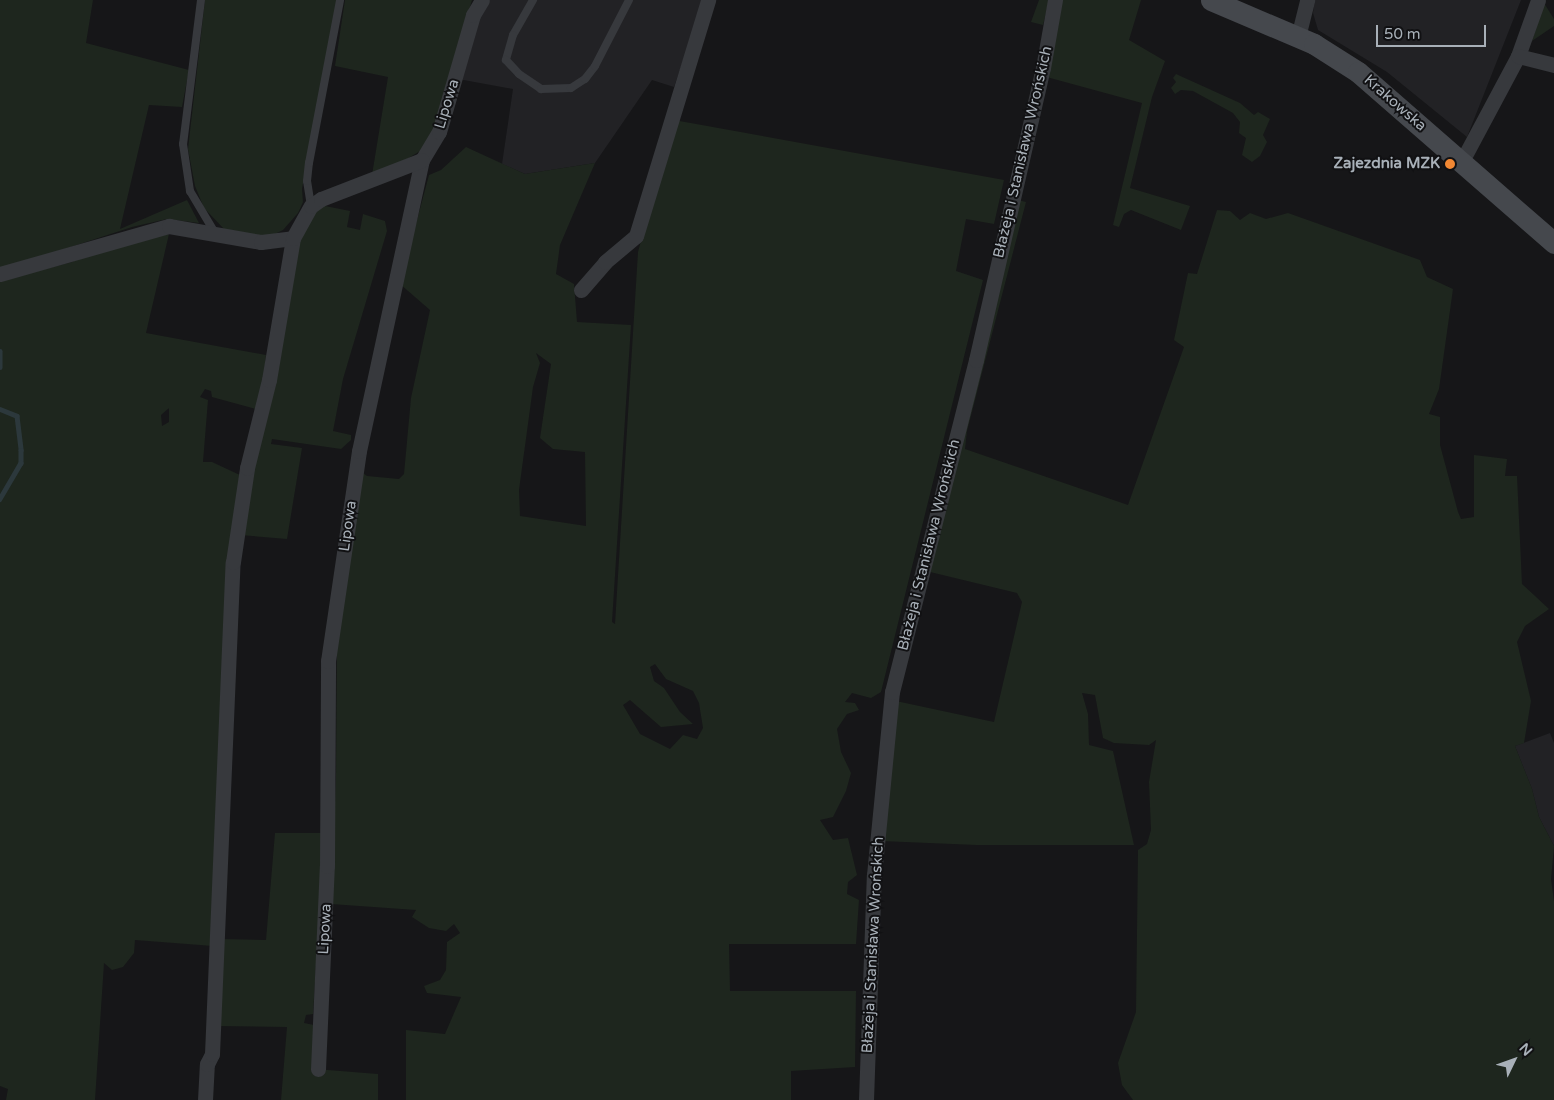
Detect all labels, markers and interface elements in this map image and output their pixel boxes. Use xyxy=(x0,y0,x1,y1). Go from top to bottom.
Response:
scale bar xyxy=(1379,15,1489,47)
text: 50 m xyxy=(1384,25,1421,43)
street label: Błażeja i Stanisława Wrońskich xyxy=(990,44,1056,260)
street label: Krakowska xyxy=(1360,71,1430,135)
street label: Lipowa xyxy=(431,77,463,131)
place label: Zajezdnia MZK xyxy=(1333,155,1440,173)
marker: Zajezdnia MZK xyxy=(1444,158,1456,170)
street label: Błażeja i Stanisława Wrońskich xyxy=(894,438,964,652)
street label: Lipowa xyxy=(336,499,360,553)
street label: Błażeja i Stanisława Wrońskich xyxy=(858,836,888,1054)
street label: Lipowa xyxy=(315,903,335,955)
north arrow xyxy=(1489,1035,1539,1085)
text: N xyxy=(1515,1040,1536,1059)

